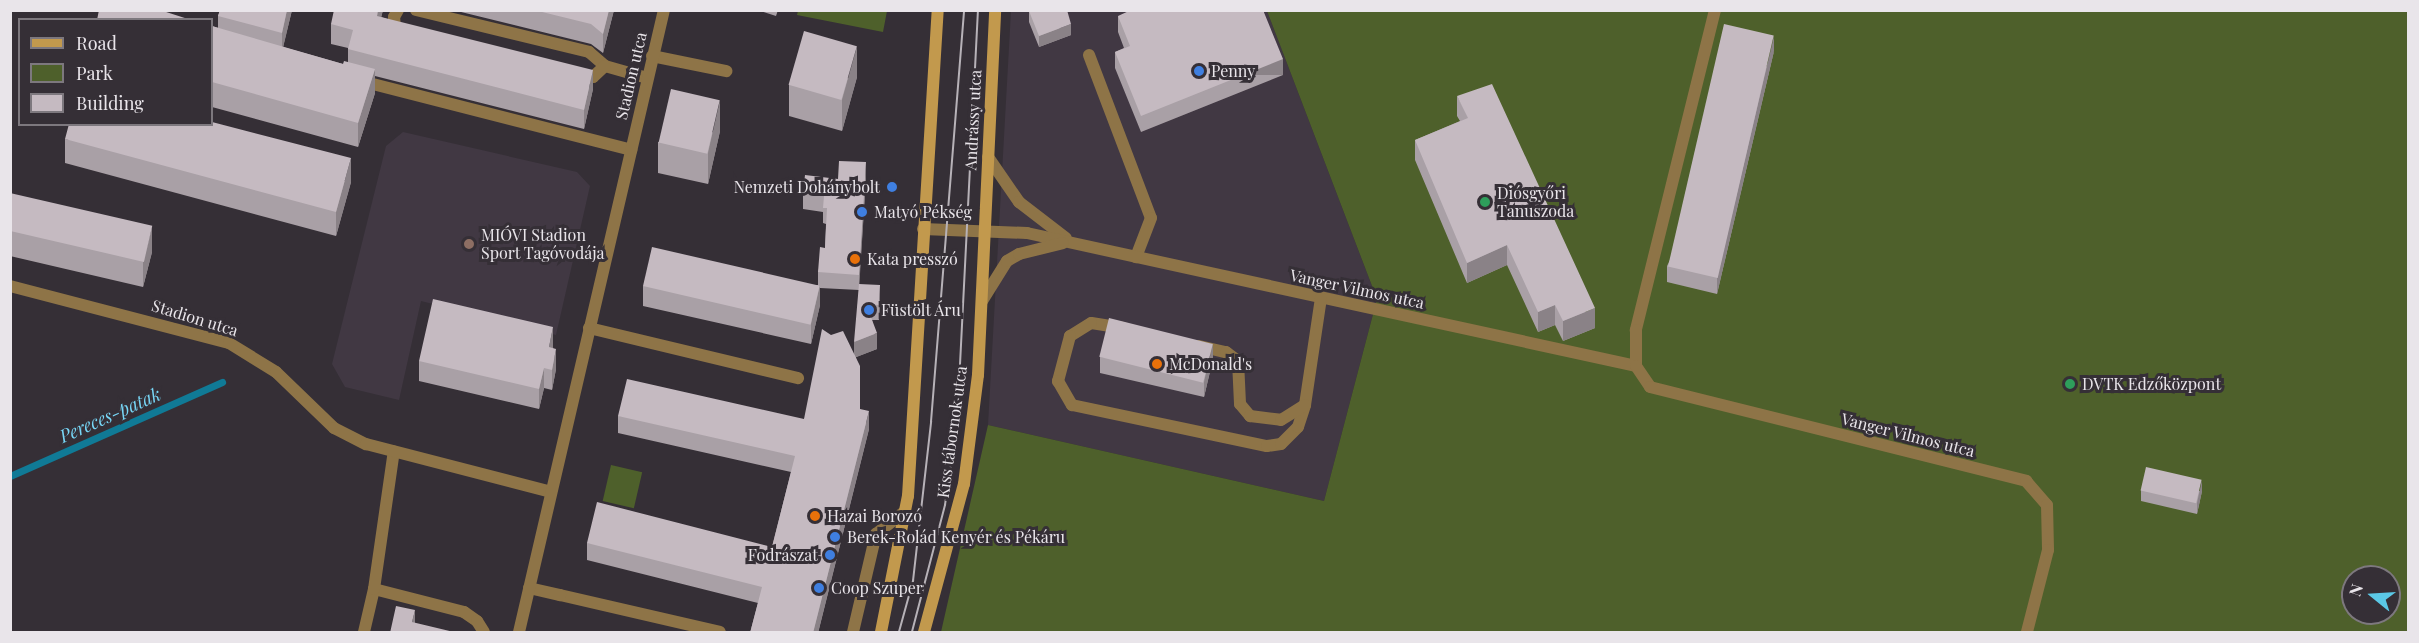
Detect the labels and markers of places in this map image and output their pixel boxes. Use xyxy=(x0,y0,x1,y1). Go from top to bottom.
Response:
place label: Penny xyxy=(1211,61,1255,81)
marker: Penny xyxy=(1192,64,1206,78)
place label: Nemzeti Dohánybolt xyxy=(734,177,880,197)
marker: Nemzeti Dohánybolt xyxy=(885,180,899,194)
place label: Diósgyőri Tanuszoda xyxy=(1497,183,1574,221)
marker: Diósgyőri Tanuszoda xyxy=(1478,195,1492,209)
place label: Matyó Pékség xyxy=(874,202,972,222)
marker: Matyó Pékség xyxy=(855,205,869,219)
place label: MIÓVI Stadion Sport Tagóvodája xyxy=(481,225,605,263)
marker: MIÓVI Stadion Sport Tagóvodája xyxy=(462,237,476,251)
place label: Kata presszó xyxy=(867,249,958,269)
marker: Kata presszó xyxy=(848,252,862,266)
place label: Füstölt Áru xyxy=(881,300,962,320)
marker: Füstölt Áru xyxy=(862,303,876,317)
place label: McDonald's xyxy=(1169,354,1252,374)
marker: McDonald's xyxy=(1150,357,1164,371)
place label: DVTK Edzőközpont xyxy=(2082,374,2221,394)
marker: DVTK Edzőközpont xyxy=(2063,377,2077,391)
place label: Hazai Borozó xyxy=(827,506,922,526)
marker: Hazai Borozó xyxy=(808,509,822,523)
place label: Berek-Rolád Kenyér és Pékáru xyxy=(847,527,1065,547)
marker: Berek-Rolád Kenyér és Pékáru xyxy=(828,530,842,544)
place label: Fodrászat xyxy=(748,545,818,565)
marker: Fodrászat xyxy=(823,548,837,562)
place label: Coop Szuper xyxy=(831,578,923,598)
marker: Coop Szuper xyxy=(812,581,826,595)

